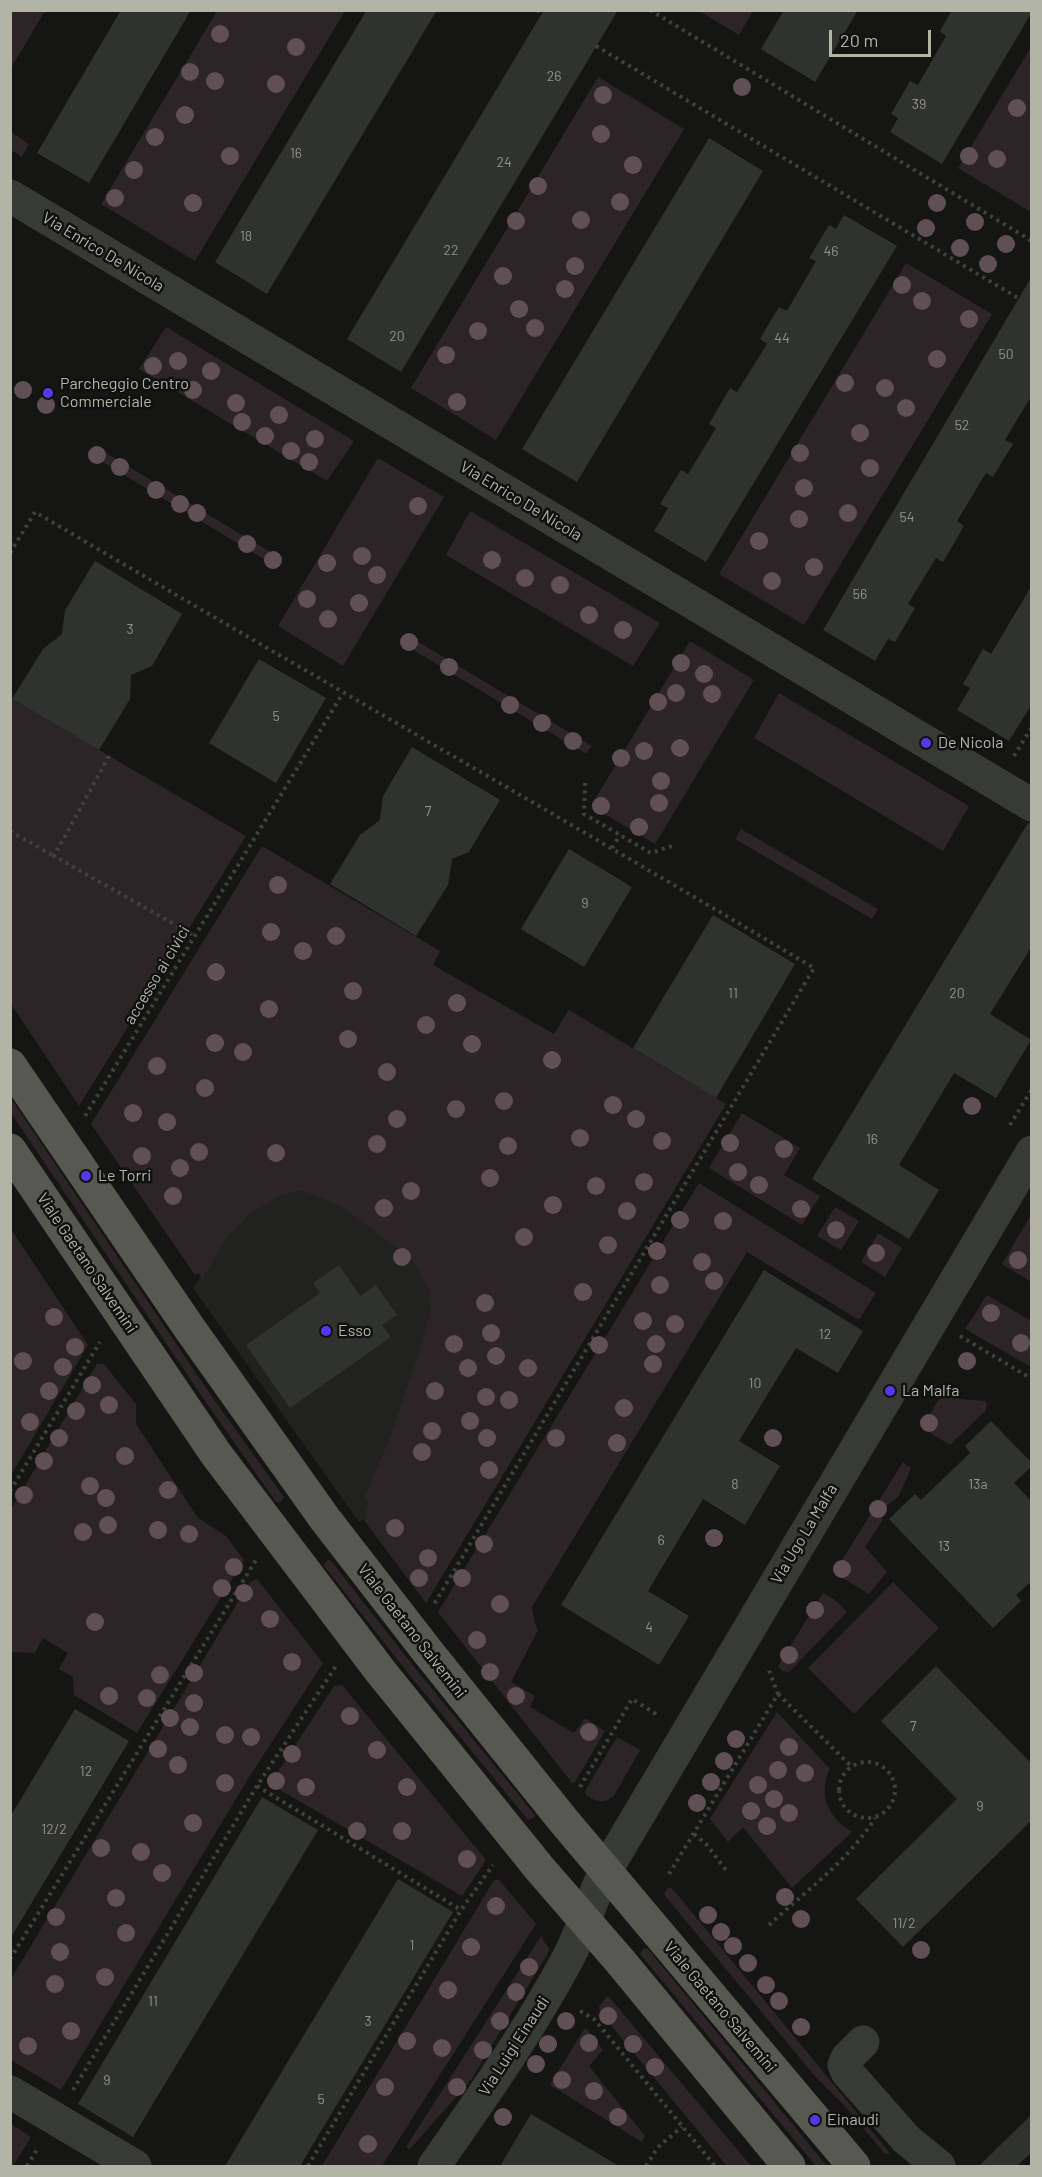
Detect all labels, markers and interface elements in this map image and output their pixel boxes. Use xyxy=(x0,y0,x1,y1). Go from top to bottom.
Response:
scale bar xyxy=(832,18,934,56)
text: 20 m xyxy=(840,29,878,51)
house number: 26 xyxy=(547,68,561,84)
house number: 39 xyxy=(912,96,926,112)
house number: 16 xyxy=(290,145,302,161)
house number: 24 xyxy=(496,154,512,170)
street label: Via Enrico De Nicola xyxy=(39,208,167,296)
house number: 18 xyxy=(240,228,252,244)
house number: 22 xyxy=(443,242,459,258)
house number: 46 xyxy=(824,243,838,259)
house number: 20 xyxy=(389,328,405,344)
house number: 44 xyxy=(774,330,790,346)
house number: 50 xyxy=(998,346,1014,362)
place label: Parcheggio Centro Commerciale xyxy=(60,374,189,412)
marker: Parcheggio Centro Commerciale xyxy=(41,386,55,400)
house number: 52 xyxy=(955,417,969,433)
street label: Via Enrico De Nicola xyxy=(457,457,585,545)
house number: 54 xyxy=(900,509,914,525)
house number: 56 xyxy=(853,586,867,602)
house number: 3 xyxy=(126,621,134,637)
house number: 5 xyxy=(272,708,280,724)
place label: De Nicola xyxy=(938,733,1003,753)
marker: De Nicola xyxy=(919,736,933,750)
house number: 7 xyxy=(425,803,431,819)
house number: 9 xyxy=(581,895,589,911)
street label: accesso ai civici xyxy=(120,922,194,1028)
house number: 11 xyxy=(728,985,738,1001)
house number: 20 xyxy=(949,985,965,1001)
house number: 16 xyxy=(866,1131,878,1147)
place label: Le Torri xyxy=(98,1166,151,1186)
marker: Le Torri xyxy=(79,1169,93,1183)
street label: Viale Gaetano Salvemini xyxy=(33,1189,141,1337)
place label: Esso xyxy=(338,1321,372,1341)
marker: Esso xyxy=(319,1324,333,1338)
house number: 12 xyxy=(819,1326,831,1342)
house number: 10 xyxy=(749,1375,761,1391)
place label: La Malfa xyxy=(902,1381,959,1401)
marker: La Malfa xyxy=(883,1384,897,1398)
house number: 8 xyxy=(731,1476,739,1492)
house number: 13a xyxy=(968,1476,988,1492)
street label: Via Ugo La Malfa xyxy=(767,1481,841,1587)
house number: 6 xyxy=(657,1532,665,1548)
house number: 13 xyxy=(938,1538,950,1554)
street label: Viale Gaetano Salvemini xyxy=(354,1560,470,1702)
house number: 4 xyxy=(645,1619,653,1635)
house number: 7 xyxy=(910,1718,916,1734)
house number: 12 xyxy=(80,1763,92,1779)
house number: 9 xyxy=(976,1798,984,1814)
house number: 12/2 xyxy=(41,1821,67,1837)
house number: 11/2 xyxy=(893,1915,915,1931)
house number: 1 xyxy=(410,1937,414,1953)
street label: Viale Gaetano Salvemini xyxy=(660,1938,780,2076)
house number: 11 xyxy=(148,1993,158,2009)
street label: Via Luigi Einaudi xyxy=(475,1993,553,2099)
house number: 3 xyxy=(364,2013,372,2029)
house number: 9 xyxy=(103,2072,111,2088)
house number: 5 xyxy=(317,2091,325,2107)
place label: Einaudi xyxy=(827,2110,879,2130)
marker: Einaudi xyxy=(808,2113,822,2127)

